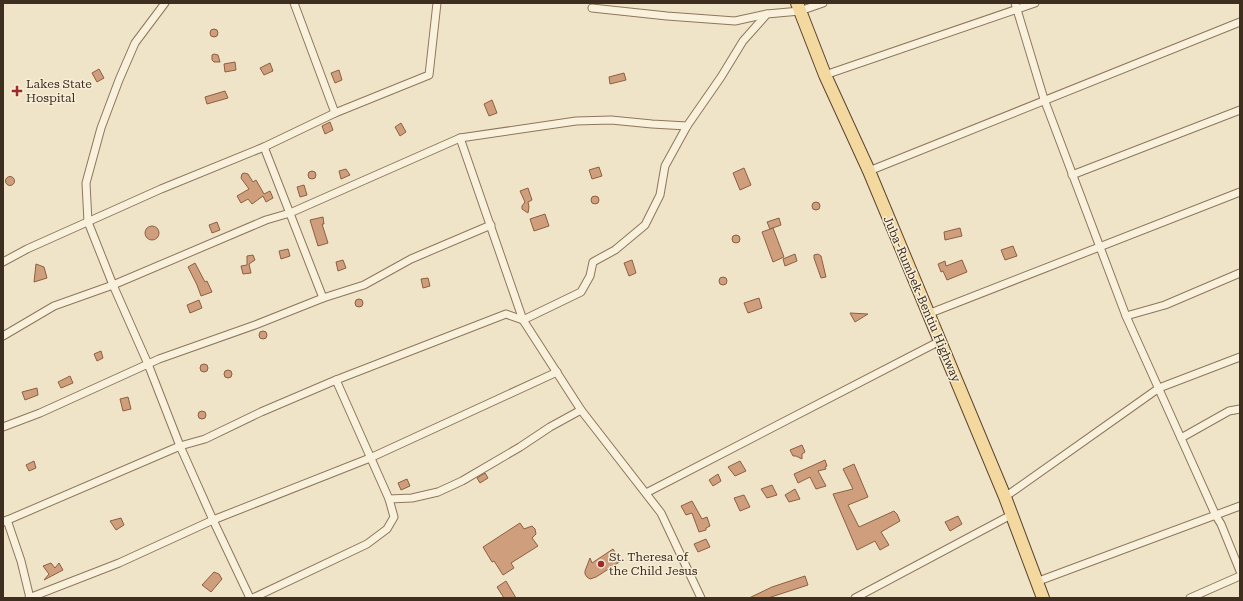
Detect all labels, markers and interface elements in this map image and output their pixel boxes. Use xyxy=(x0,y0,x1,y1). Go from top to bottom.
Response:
place label: Lakes State Hospital xyxy=(26,77,92,105)
marker: Lakes State Hospital xyxy=(11,85,23,97)
street label: Juba-Rumbek-Bentiu Highway xyxy=(881,214,964,385)
place label: St. Theresa of the Child Jesus xyxy=(609,550,698,578)
marker: St. Theresa of the Child Jesus xyxy=(596,559,606,569)

